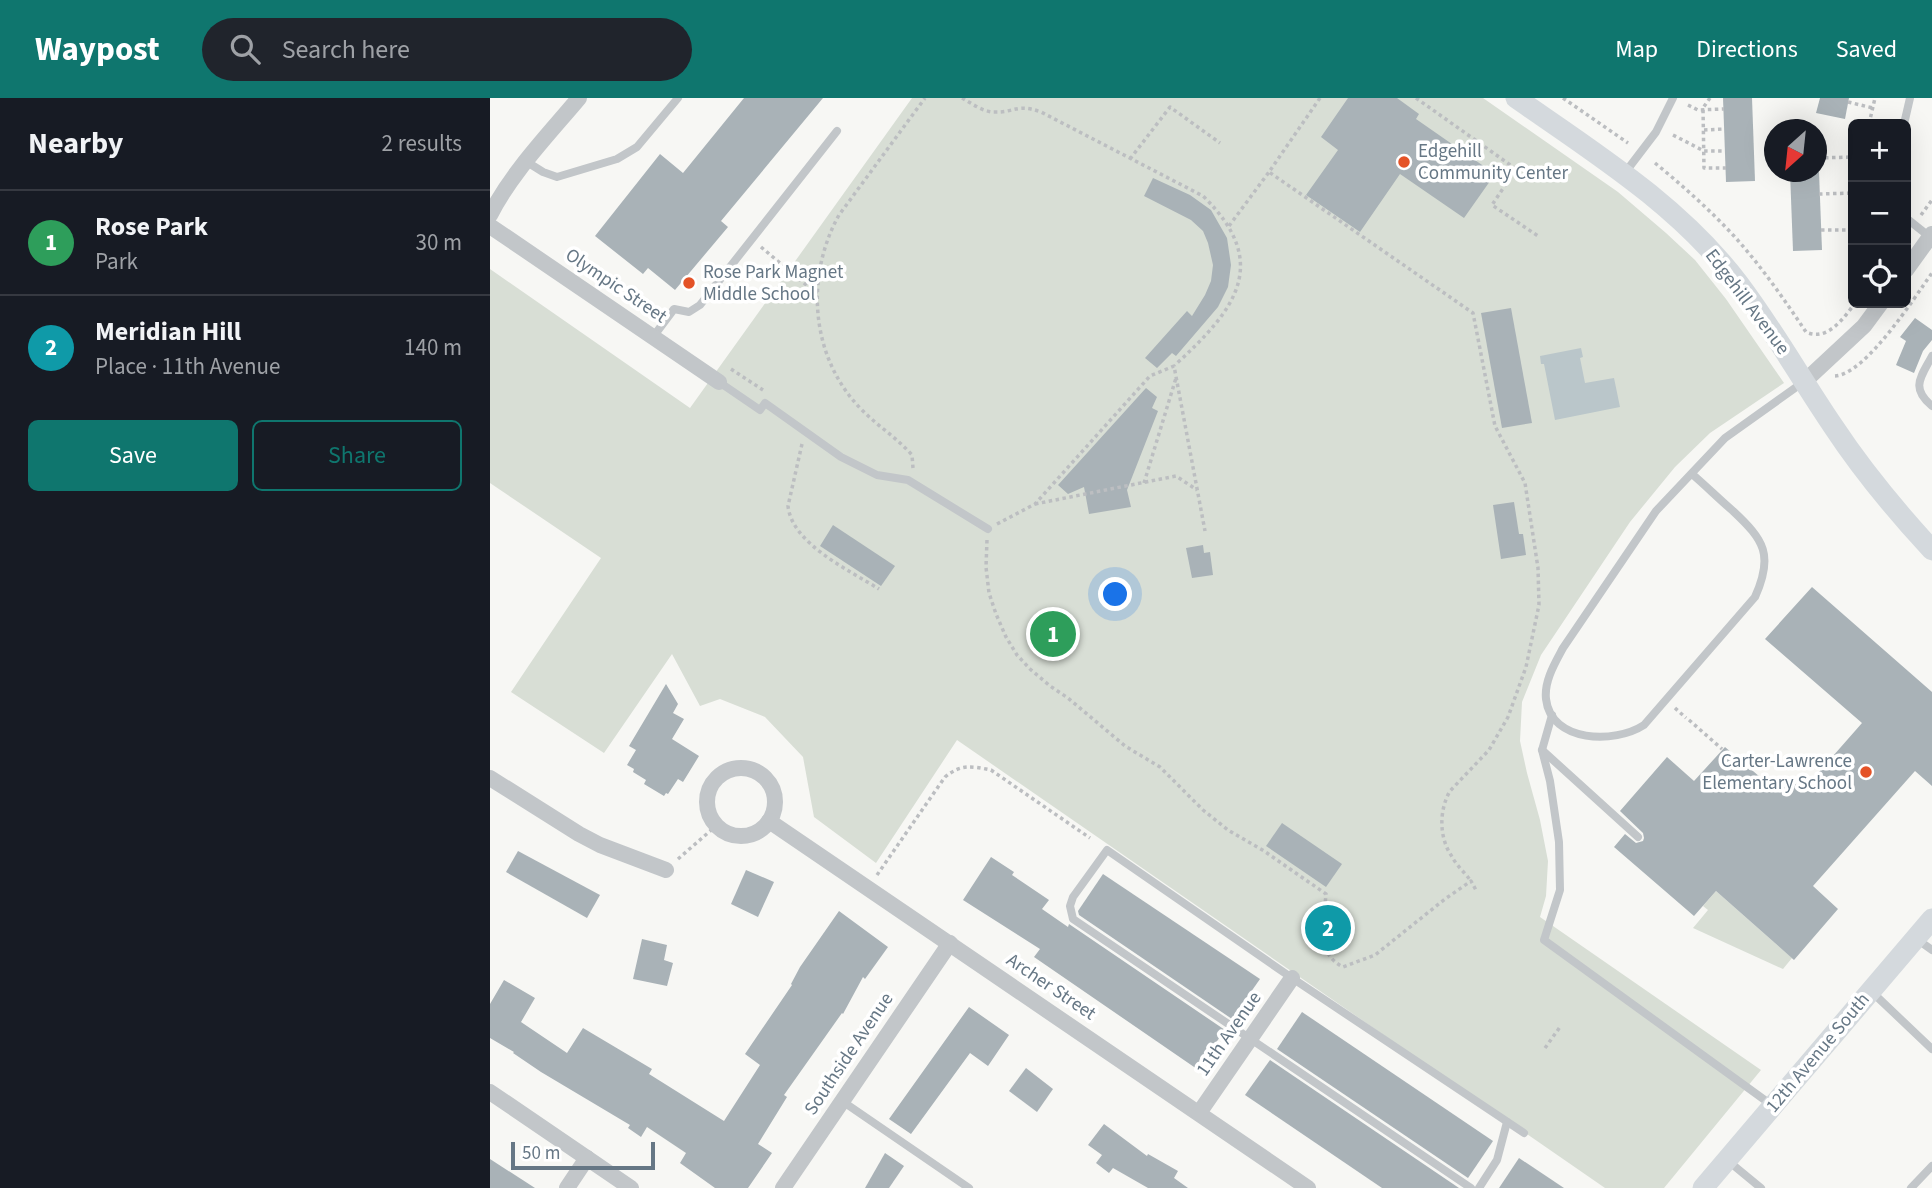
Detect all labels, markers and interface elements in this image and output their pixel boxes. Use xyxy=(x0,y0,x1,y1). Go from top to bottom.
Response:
search box xyxy=(202,18,692,81)
text: Waypost xyxy=(35,26,160,73)
icon: search xyxy=(226,30,264,68)
text: Search here xyxy=(282,31,410,68)
text: Map xyxy=(1615,32,1658,67)
text: Directions xyxy=(1696,32,1798,67)
text: Saved xyxy=(1836,32,1897,67)
north arrow xyxy=(1764,119,1827,182)
map controls xyxy=(1848,119,1911,308)
button: + xyxy=(1848,119,1911,182)
text: Nearby xyxy=(28,122,123,165)
text: 2 results xyxy=(382,127,462,160)
place label: Edgehill Community Center xyxy=(1418,138,1568,187)
marker: Edgehill Community Center xyxy=(1396,154,1412,170)
button: − xyxy=(1848,182,1911,245)
text: Rose Park xyxy=(95,208,208,245)
text: 1 xyxy=(45,226,57,259)
text: 30 m xyxy=(415,226,462,259)
street label: Olympic Street xyxy=(560,242,673,330)
street label: Edgehill Avenue xyxy=(1698,243,1796,361)
text: Park xyxy=(95,245,138,278)
button: locate xyxy=(1848,245,1911,308)
place label: Rose Park Magnet Middle School xyxy=(703,259,844,308)
marker: Rose Park Magnet Middle School xyxy=(681,275,697,291)
text: Meridian Hill xyxy=(95,313,241,350)
text: 2 xyxy=(45,331,57,364)
text: 140 m xyxy=(404,331,462,364)
text: Place · 11th Avenue xyxy=(95,350,280,383)
button: Save xyxy=(28,420,238,491)
button: Share xyxy=(252,420,462,491)
your location xyxy=(1098,577,1132,611)
pin: 1 xyxy=(1030,608,1076,660)
place label: Carter-Lawrence Elementary School xyxy=(1702,748,1852,797)
marker: Carter-Lawrence Elementary School xyxy=(1858,764,1874,780)
pin: 2 xyxy=(1305,902,1351,954)
street label: Archer Street xyxy=(1001,947,1102,1027)
street label: 11th Avenue xyxy=(1190,986,1268,1082)
street label: Southside Avenue xyxy=(798,987,900,1121)
street label: 12th Avenue South xyxy=(1760,987,1876,1119)
scale bar xyxy=(511,1139,654,1171)
text: 50 m xyxy=(522,1140,560,1167)

